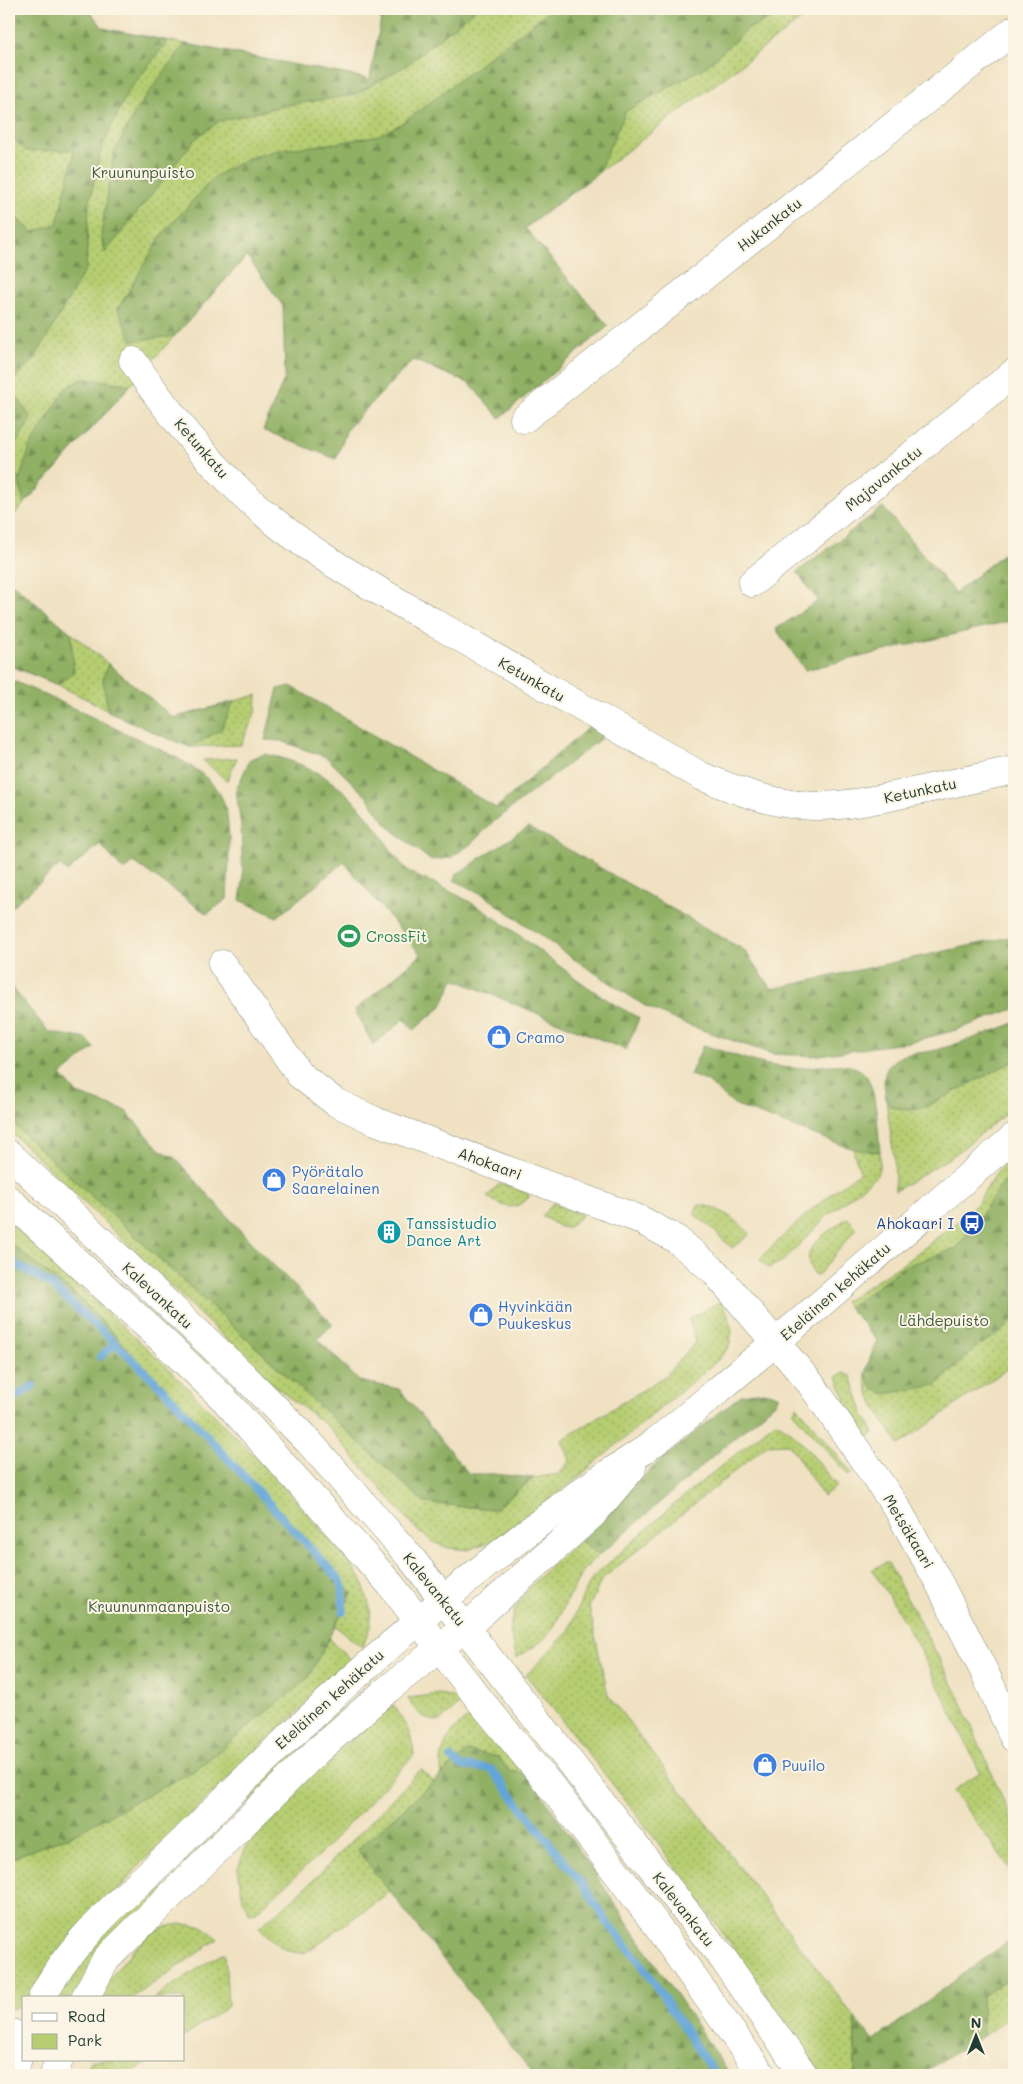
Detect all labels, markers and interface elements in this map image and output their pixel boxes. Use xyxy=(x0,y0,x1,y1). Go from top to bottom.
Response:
park label: Kruununpuisto xyxy=(92,162,194,182)
street label: Hukankatu xyxy=(733,193,805,255)
street label: Ketunkatu xyxy=(170,414,234,482)
street label: Majavankatu xyxy=(840,441,926,515)
street label: Ketunkatu xyxy=(495,652,569,706)
street label: Ketunkatu xyxy=(882,773,958,807)
sports icon: CrossFit xyxy=(336,923,362,949)
place label: CrossFit xyxy=(366,926,427,946)
shop icon: Cramo xyxy=(486,1024,512,1050)
place label: Cramo xyxy=(516,1027,565,1047)
street label: Ahokaari xyxy=(455,1142,525,1184)
place label: Pyörätalo Saarelainen xyxy=(292,1161,380,1198)
shop icon: Pyörätalo Saarelainen xyxy=(261,1167,287,1193)
bus stop icon: Ahokaari I xyxy=(959,1210,985,1236)
place label: Tanssistudio Dance Art xyxy=(406,1213,496,1250)
place label: Ahokaari I xyxy=(876,1213,954,1233)
building icon: Tanssistudio Dance Art xyxy=(376,1219,402,1245)
street label: Eteläinen kehäkatu xyxy=(776,1238,894,1344)
street label: Kalevankatu xyxy=(119,1257,197,1333)
place label: Hyvinkään Puukeskus xyxy=(498,1296,572,1333)
shop icon: Hyvinkään Puukeskus xyxy=(468,1302,494,1328)
park label: Lähdepuisto xyxy=(899,1310,989,1330)
street label: Metsäkaari xyxy=(879,1490,939,1572)
street label: Kalevankatu xyxy=(399,1548,471,1630)
park label: Kruununmaanpuisto xyxy=(88,1596,230,1616)
street label: Eteläinen kehäkatu xyxy=(270,1645,388,1753)
shop icon: Puuilo xyxy=(752,1752,778,1778)
place label: Puuilo xyxy=(782,1755,825,1775)
street label: Kalevankatu xyxy=(649,1868,719,1950)
legend xyxy=(22,1996,185,2062)
text: Road xyxy=(68,2006,105,2026)
north arrow xyxy=(950,2012,1000,2062)
text: N xyxy=(971,2013,981,2032)
text: Park xyxy=(68,2030,102,2050)

